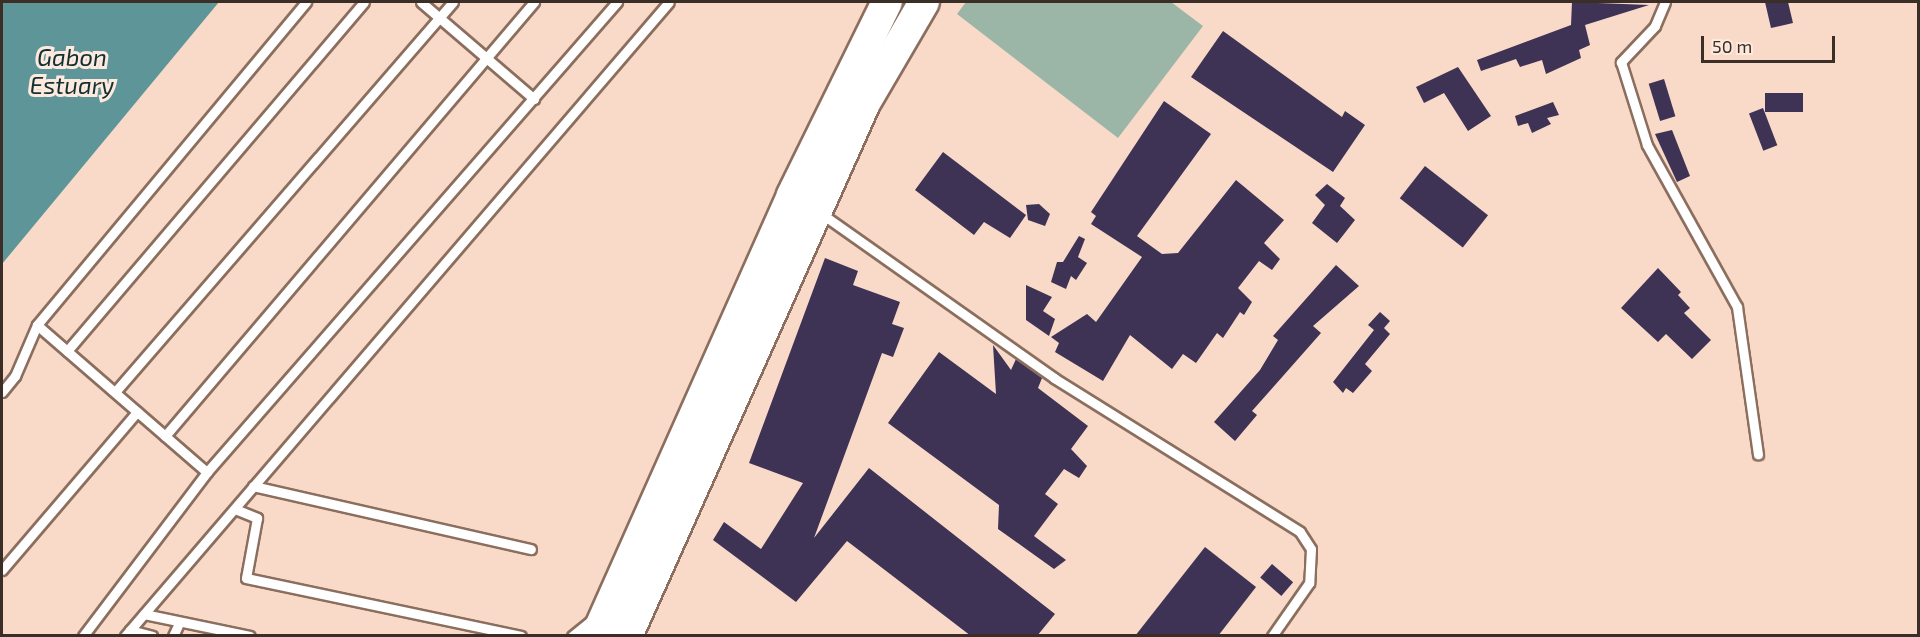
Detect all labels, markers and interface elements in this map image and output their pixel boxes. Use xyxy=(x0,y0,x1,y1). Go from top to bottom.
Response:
scale bar xyxy=(1704,24,1838,62)
text: 50 m xyxy=(1712,35,1752,57)
water label: Gabon Estuary xyxy=(30,43,114,99)

